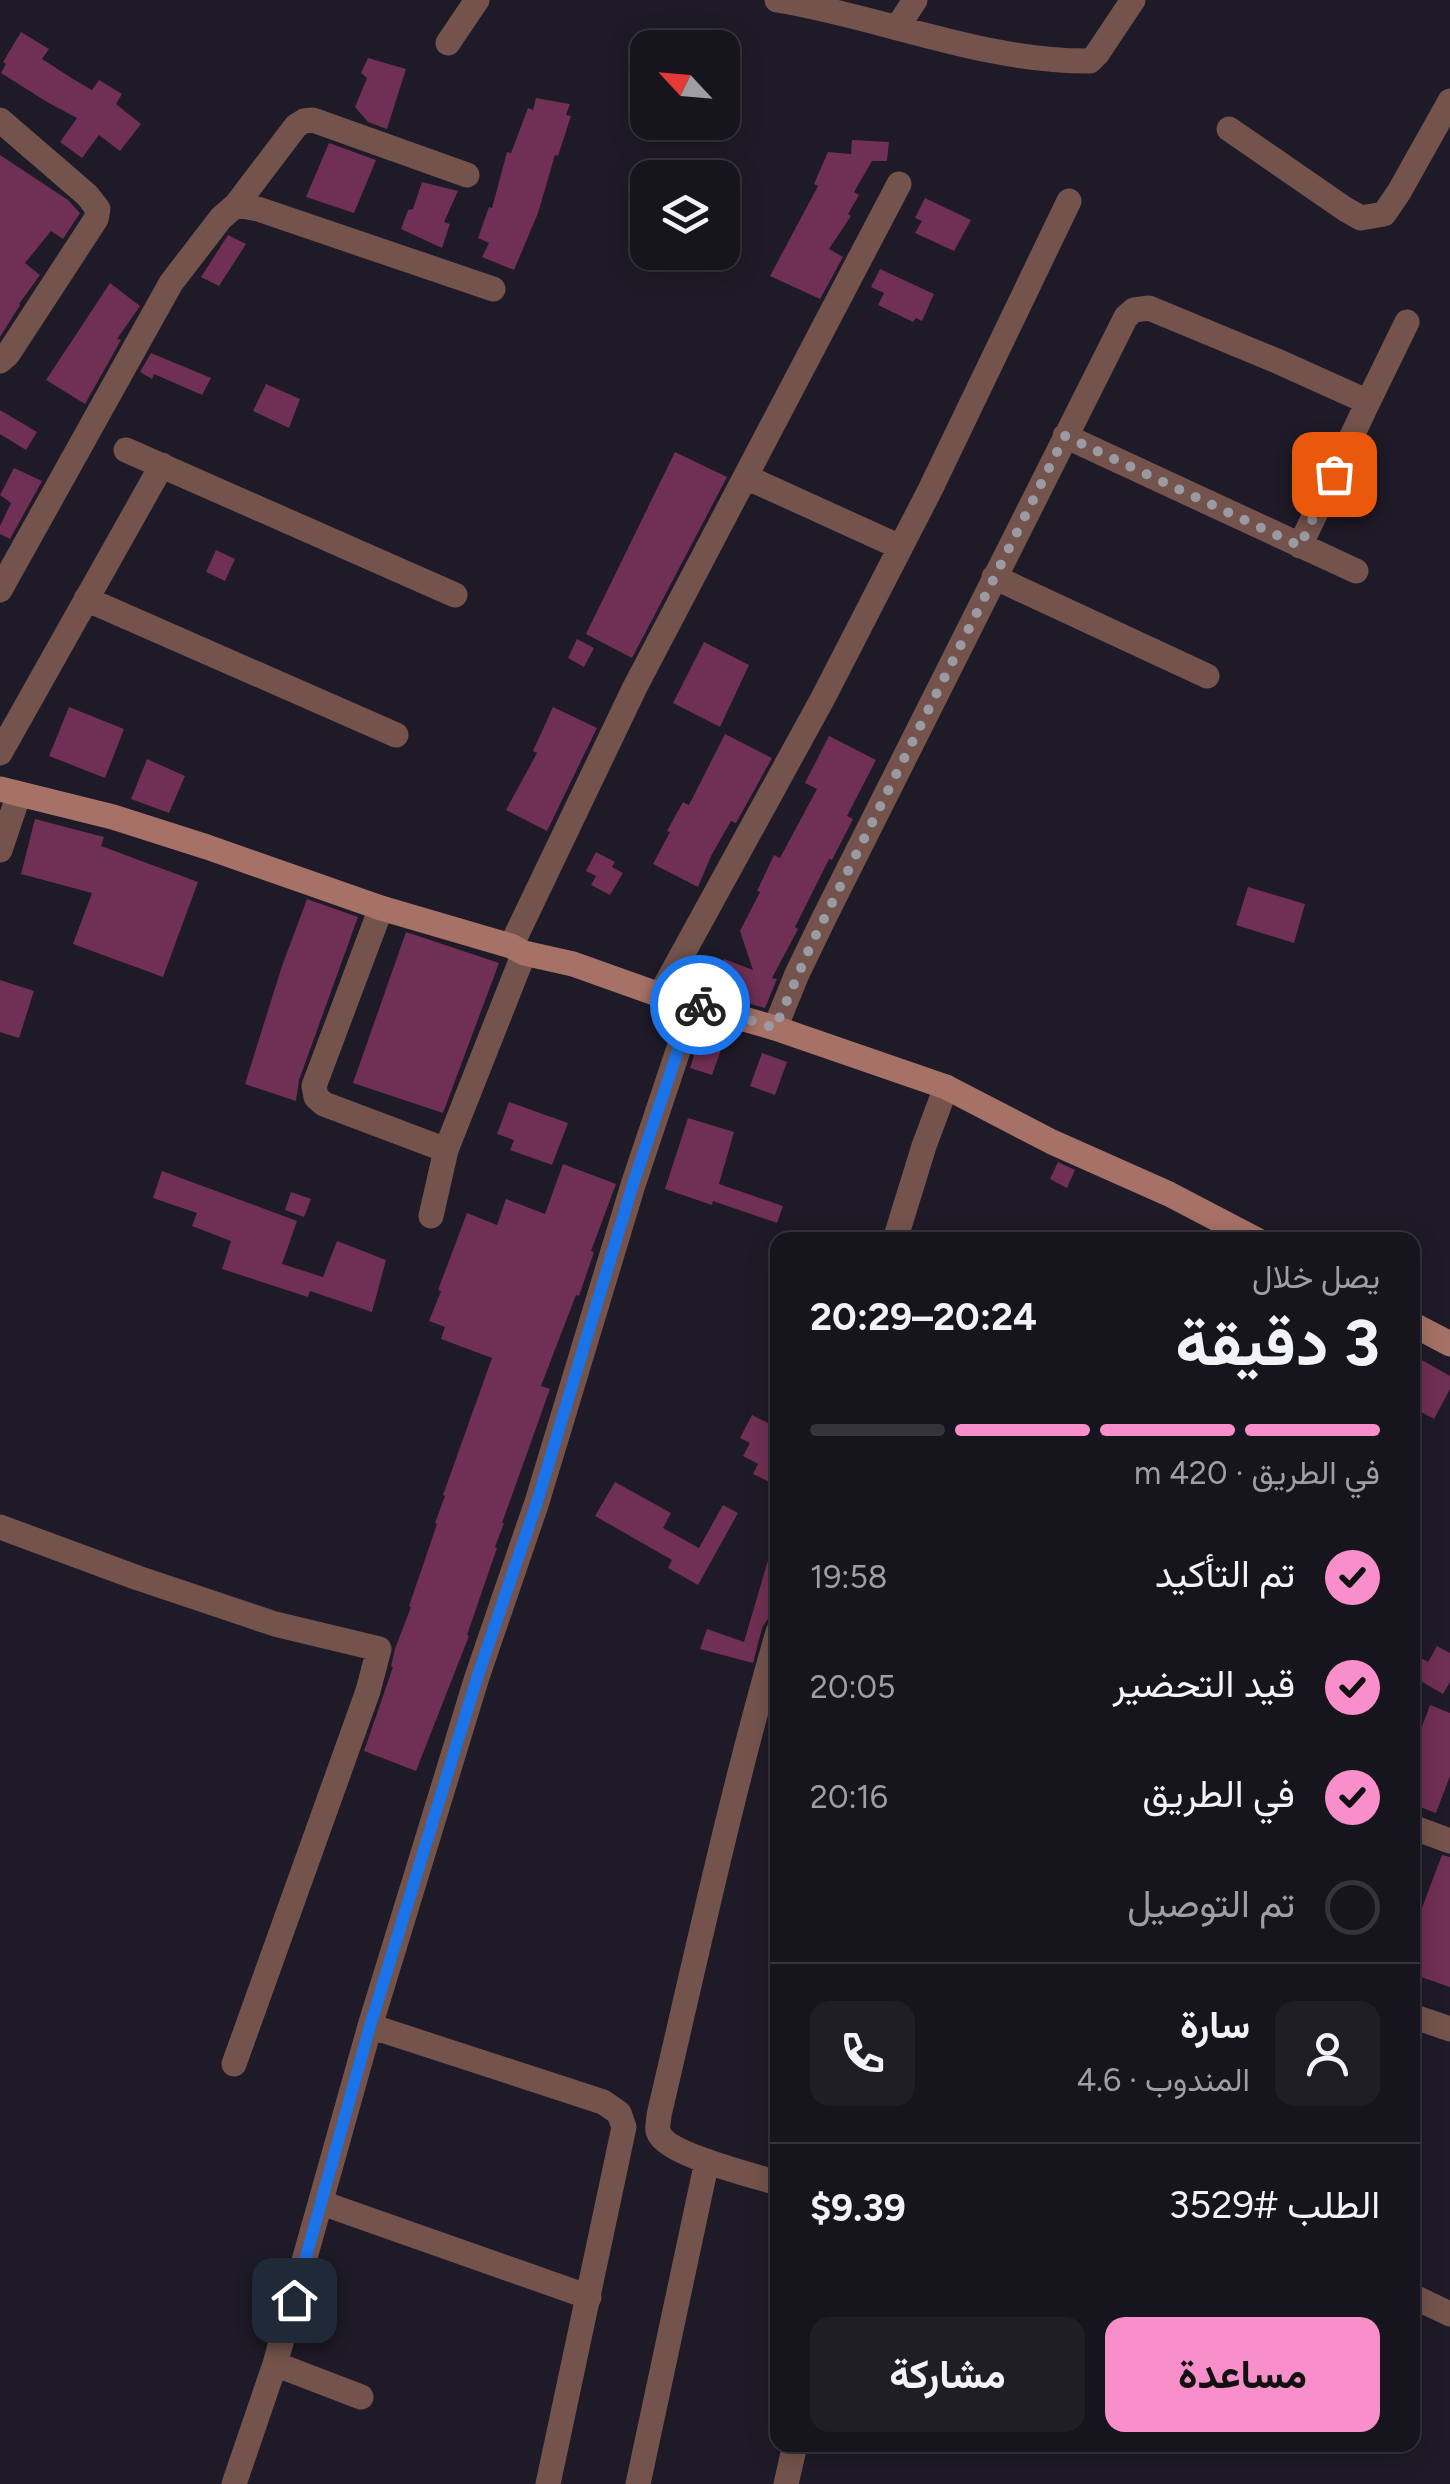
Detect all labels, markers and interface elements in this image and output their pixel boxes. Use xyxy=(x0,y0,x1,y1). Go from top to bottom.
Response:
north arrow xyxy=(630,30,740,140)
map controls xyxy=(630,30,740,270)
button: layers xyxy=(630,160,740,270)
pin xyxy=(1292,432,1377,517)
icon: bag xyxy=(1307,447,1362,502)
courier xyxy=(650,955,750,1055)
icon: bike xyxy=(673,978,728,1033)
text: يصل خلال xyxy=(1252,1258,1380,1296)
text: 20:24–20:29 xyxy=(810,1294,1037,1340)
text: 3 دقيقة xyxy=(1175,1303,1380,1381)
text: في الطريق · 420 m xyxy=(1134,1454,1380,1492)
icon: check xyxy=(1325,1550,1380,1605)
text: تم التأكيد xyxy=(1155,1551,1295,1597)
text: 19:58 xyxy=(810,1558,887,1596)
icon: check xyxy=(1325,1660,1380,1715)
text: قيد التحضير xyxy=(1113,1661,1295,1707)
text: 20:05 xyxy=(810,1668,895,1706)
icon: check xyxy=(1325,1770,1380,1825)
text: في الطريق xyxy=(1142,1771,1295,1817)
text: 20:16 xyxy=(810,1778,888,1816)
text: تم التوصيل xyxy=(1127,1881,1295,1927)
button: phone xyxy=(810,2001,915,2106)
button: person xyxy=(1275,2001,1380,2106)
text: سارة xyxy=(1180,2002,1250,2048)
text: المندوب · 4.6 xyxy=(1076,2061,1250,2099)
text: الطلب #3529 xyxy=(1169,2182,1380,2228)
text: $9.39 xyxy=(810,2185,906,2231)
pin xyxy=(252,2258,337,2343)
icon: home xyxy=(267,2273,322,2328)
button: مشاركة xyxy=(810,2317,1085,2432)
button: مساعدة xyxy=(1105,2317,1380,2432)

